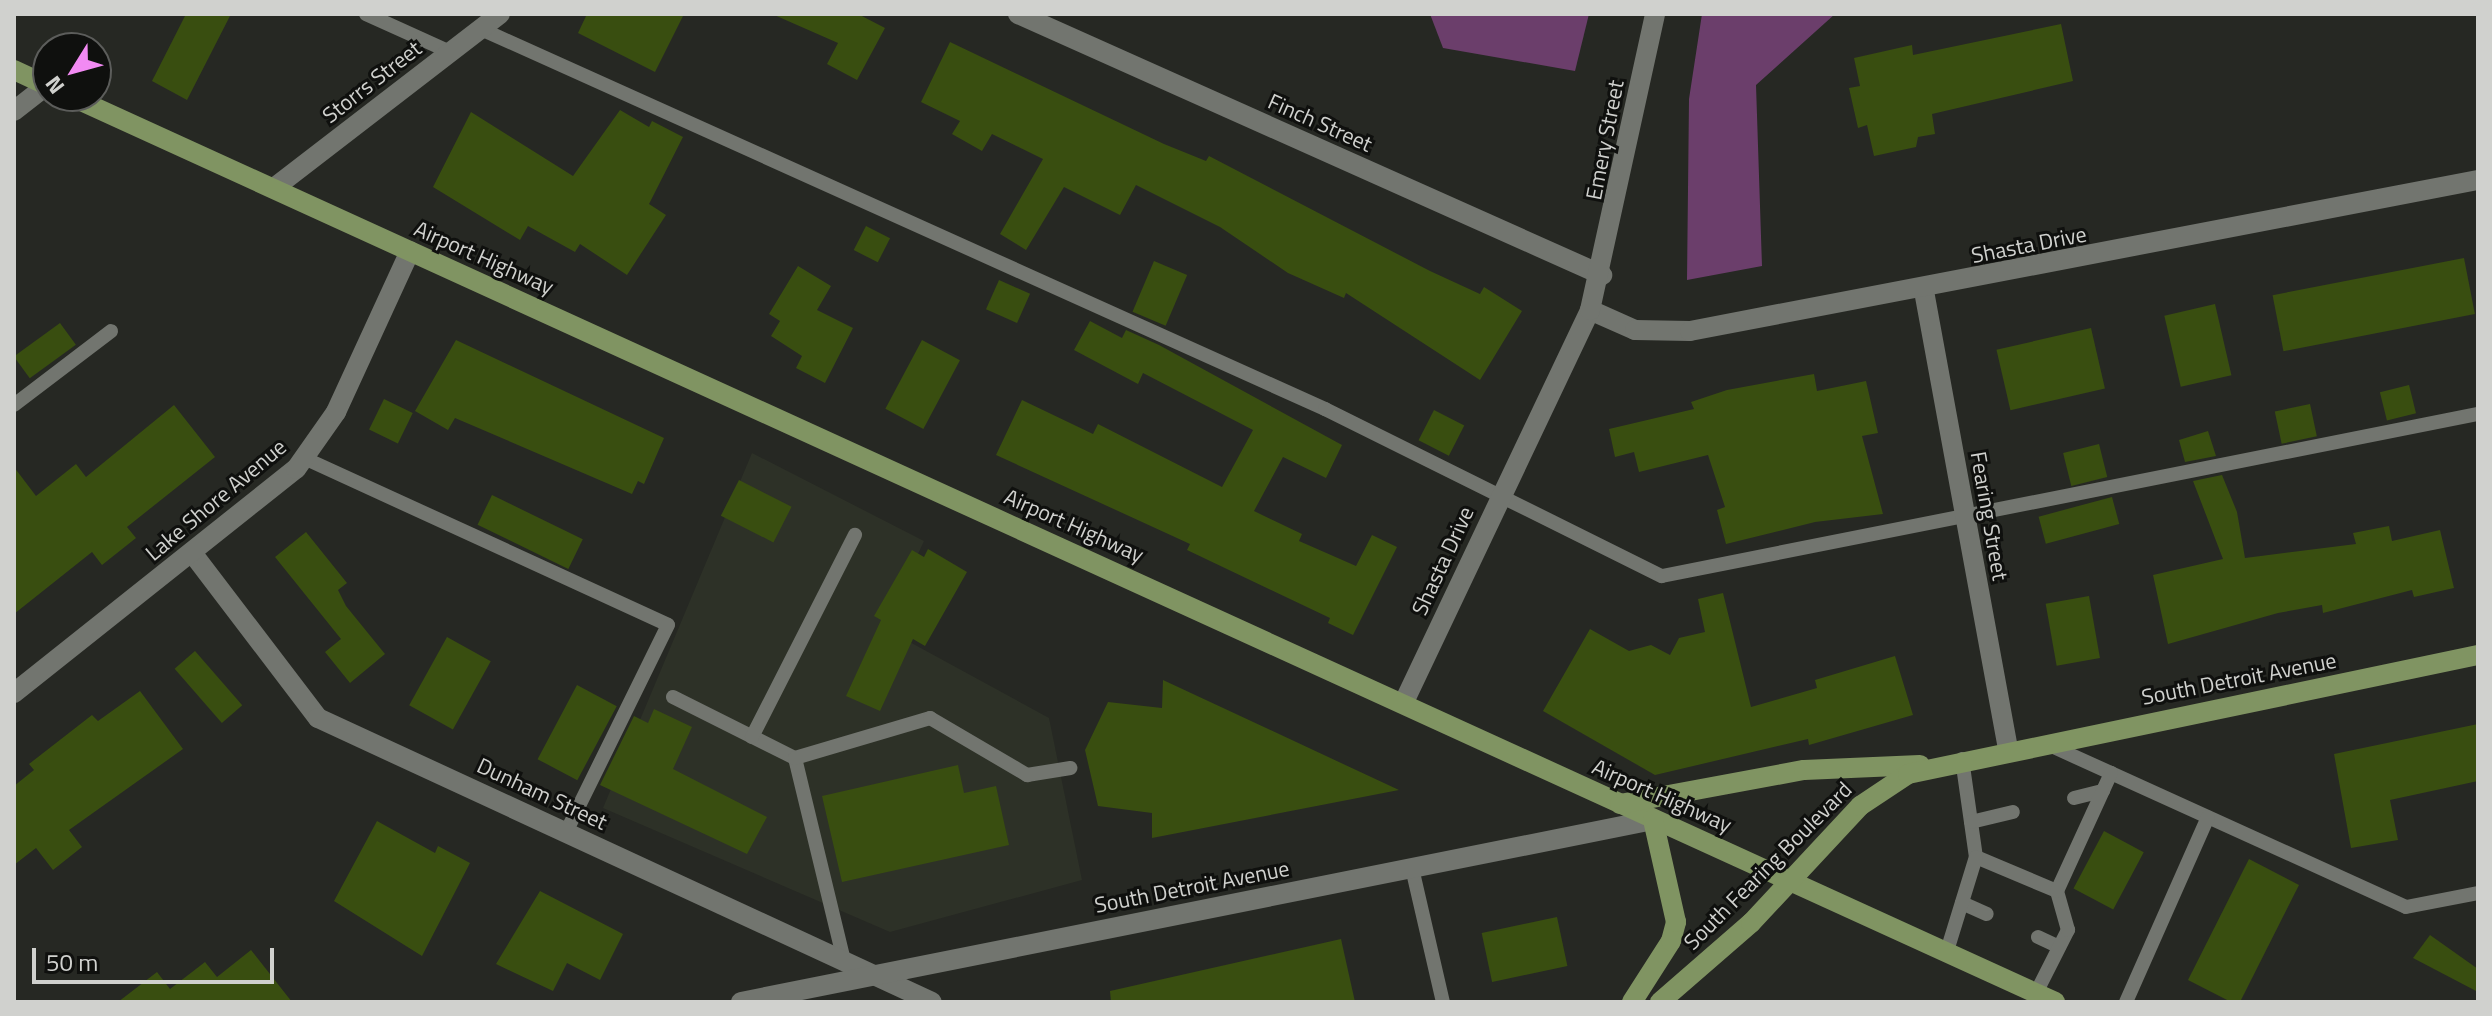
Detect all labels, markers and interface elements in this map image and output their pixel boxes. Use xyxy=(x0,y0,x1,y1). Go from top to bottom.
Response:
north arrow xyxy=(32,32,112,112)
street label: Storrs Street xyxy=(317,35,427,129)
text: N xyxy=(36,69,73,102)
street label: Emery Street xyxy=(1580,78,1630,202)
street label: Finch Street xyxy=(1264,88,1376,158)
street label: Airport Highway xyxy=(410,215,558,301)
street label: Shasta Drive xyxy=(1969,221,2089,269)
street label: Lake Shore Avenue xyxy=(140,434,292,566)
street label: Fearing Street xyxy=(1965,449,2013,583)
street label: Airport Highway xyxy=(1000,483,1148,569)
street label: Shasta Drive xyxy=(1406,503,1480,619)
street label: South Detroit Avenue xyxy=(2139,647,2339,711)
street label: Dunham Street xyxy=(473,752,611,836)
street label: Airport Highway xyxy=(1588,753,1736,839)
street label: South Fearing Boulevard xyxy=(1679,777,1857,955)
street label: South Detroit Avenue xyxy=(1092,855,1292,919)
scale bar xyxy=(36,932,278,982)
text: 50 m xyxy=(46,944,98,980)

